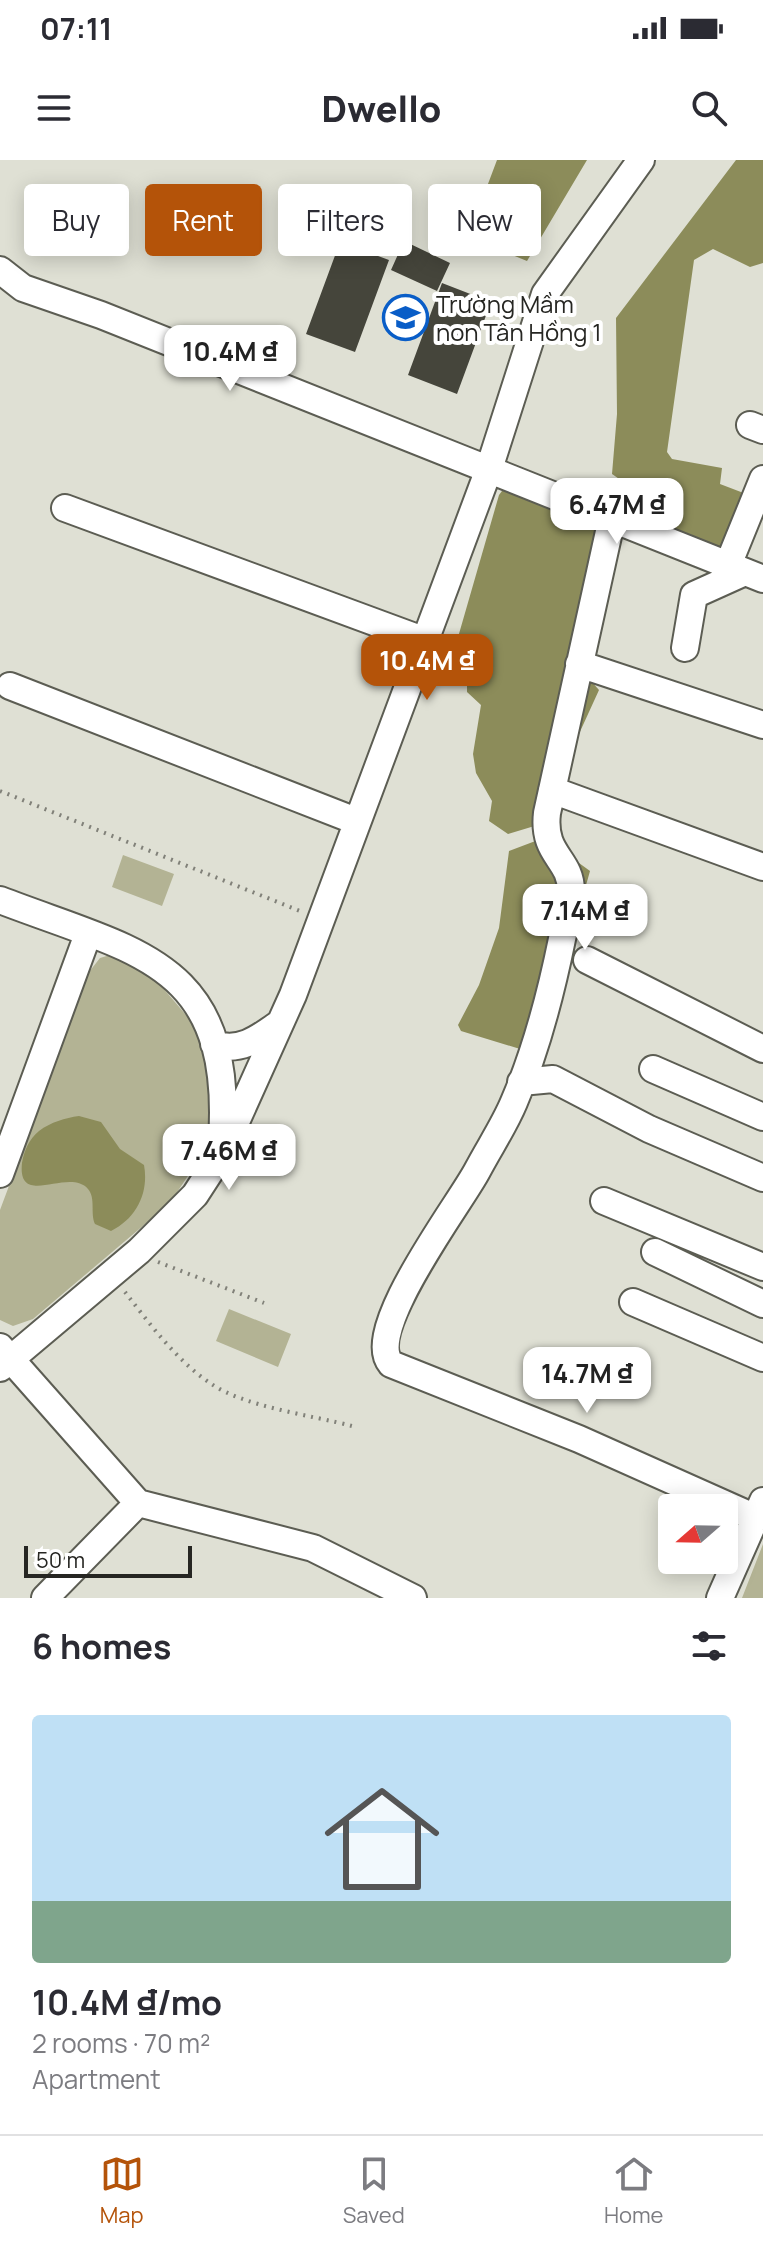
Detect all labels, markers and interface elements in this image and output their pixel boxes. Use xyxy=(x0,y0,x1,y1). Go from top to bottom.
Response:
text: 07:11 xyxy=(40,8,112,49)
text: Dwello xyxy=(322,84,441,133)
icon: menu xyxy=(32,86,76,130)
icon: search xyxy=(687,86,731,130)
chip: Buy xyxy=(24,184,129,256)
chip: Rent xyxy=(145,184,262,256)
chip: Filters xyxy=(278,184,412,256)
chip: New xyxy=(428,184,541,256)
place label: Trường Mầm non Tân Hồng 1 xyxy=(436,287,602,348)
school or university icon: Trường Mầm non Tân Hồng 1 xyxy=(381,293,429,341)
pin: 10.4M ₫ xyxy=(156,325,304,393)
text: 10.4M ₫ xyxy=(182,333,278,369)
pin: 6.47M ₫ xyxy=(543,478,691,546)
text: 6.47M ₫ xyxy=(568,486,666,522)
pin: 10.4M ₫ xyxy=(353,634,501,702)
text: 10.4M ₫ xyxy=(379,642,475,678)
pin: 7.14M ₫ xyxy=(511,884,659,952)
text: 7.14M ₫ xyxy=(541,892,629,928)
pin: 7.46M ₫ xyxy=(155,1124,303,1192)
text: 7.46M ₫ xyxy=(181,1132,277,1168)
pin: 14.7M ₫ xyxy=(513,1347,661,1415)
text: 14.7M ₫ xyxy=(541,1355,633,1391)
north arrow xyxy=(658,1494,738,1574)
map controls xyxy=(658,1494,738,1574)
scale bar xyxy=(24,1542,192,1578)
text: 50 m xyxy=(36,1545,85,1575)
text: 6 homes xyxy=(32,1623,171,1669)
icon: filters xyxy=(687,1624,731,1668)
icon: home xyxy=(310,1767,454,1911)
text: 10.4M ₫/mo xyxy=(32,1979,222,2025)
text: 2 rooms · 70 m² xyxy=(32,2025,210,2061)
text: Apartment xyxy=(32,2061,161,2097)
tab: Map xyxy=(100,2152,144,2230)
tab: Saved xyxy=(343,2152,405,2230)
tab: Home xyxy=(604,2152,663,2230)

